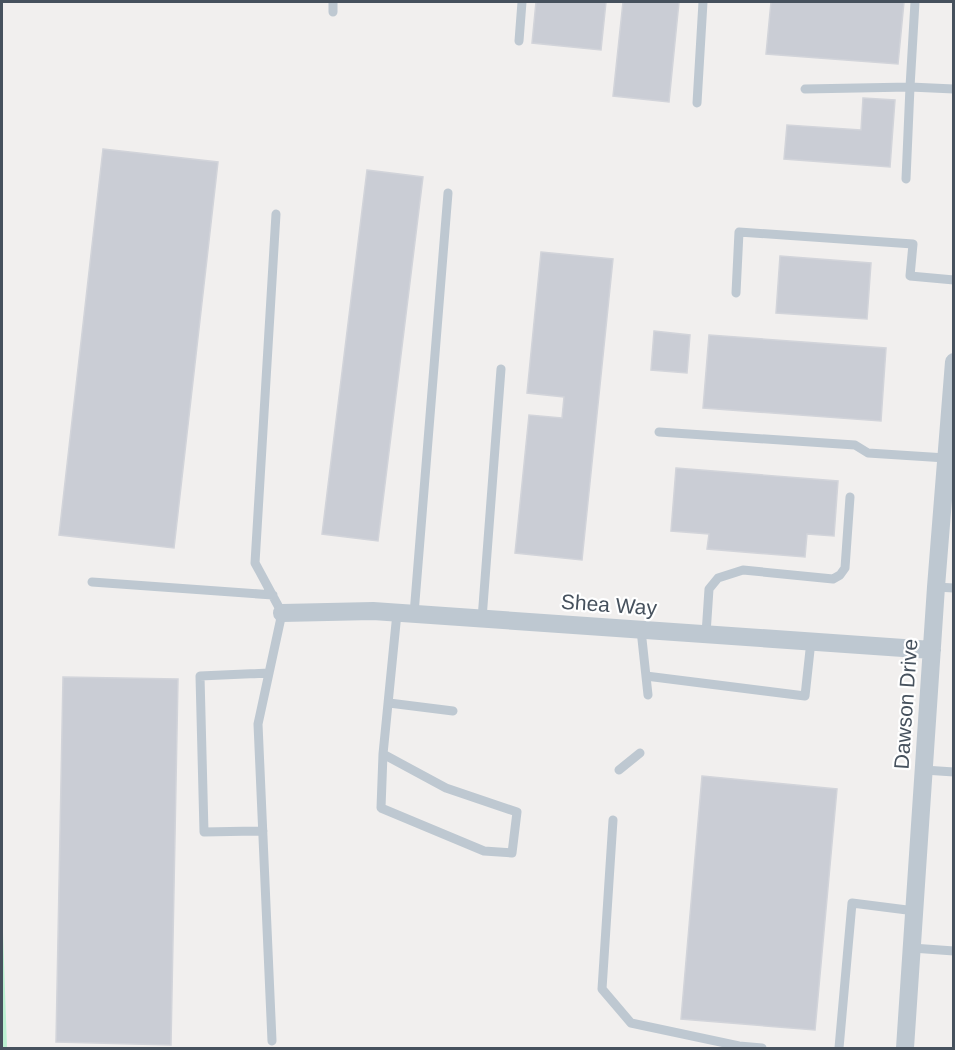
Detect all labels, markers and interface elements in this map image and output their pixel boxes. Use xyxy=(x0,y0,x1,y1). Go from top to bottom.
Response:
street label: Shea Way xyxy=(560,590,658,619)
street label: Dawson Drive xyxy=(889,638,922,770)

